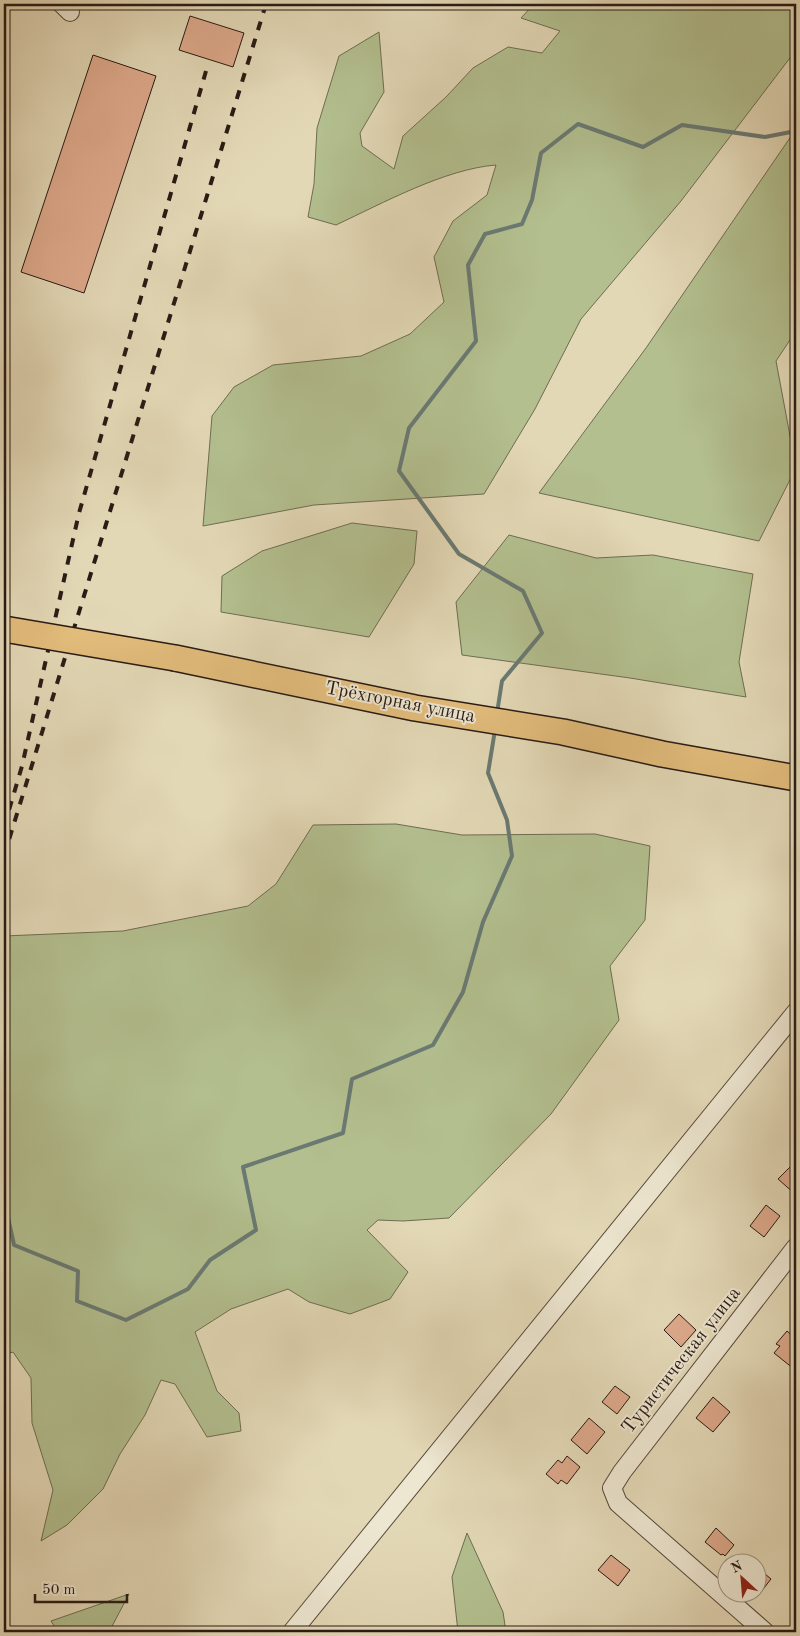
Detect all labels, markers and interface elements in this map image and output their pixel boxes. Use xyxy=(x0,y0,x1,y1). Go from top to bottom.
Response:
street label: Трёхгорная улица xyxy=(323,679,477,727)
street label: Туристическая улица xyxy=(619,1284,745,1438)
north arrow xyxy=(718,1554,768,1604)
text: N xyxy=(729,1558,745,1576)
scale bar xyxy=(35,1571,128,1603)
text: 50 m xyxy=(42,1583,76,1598)

